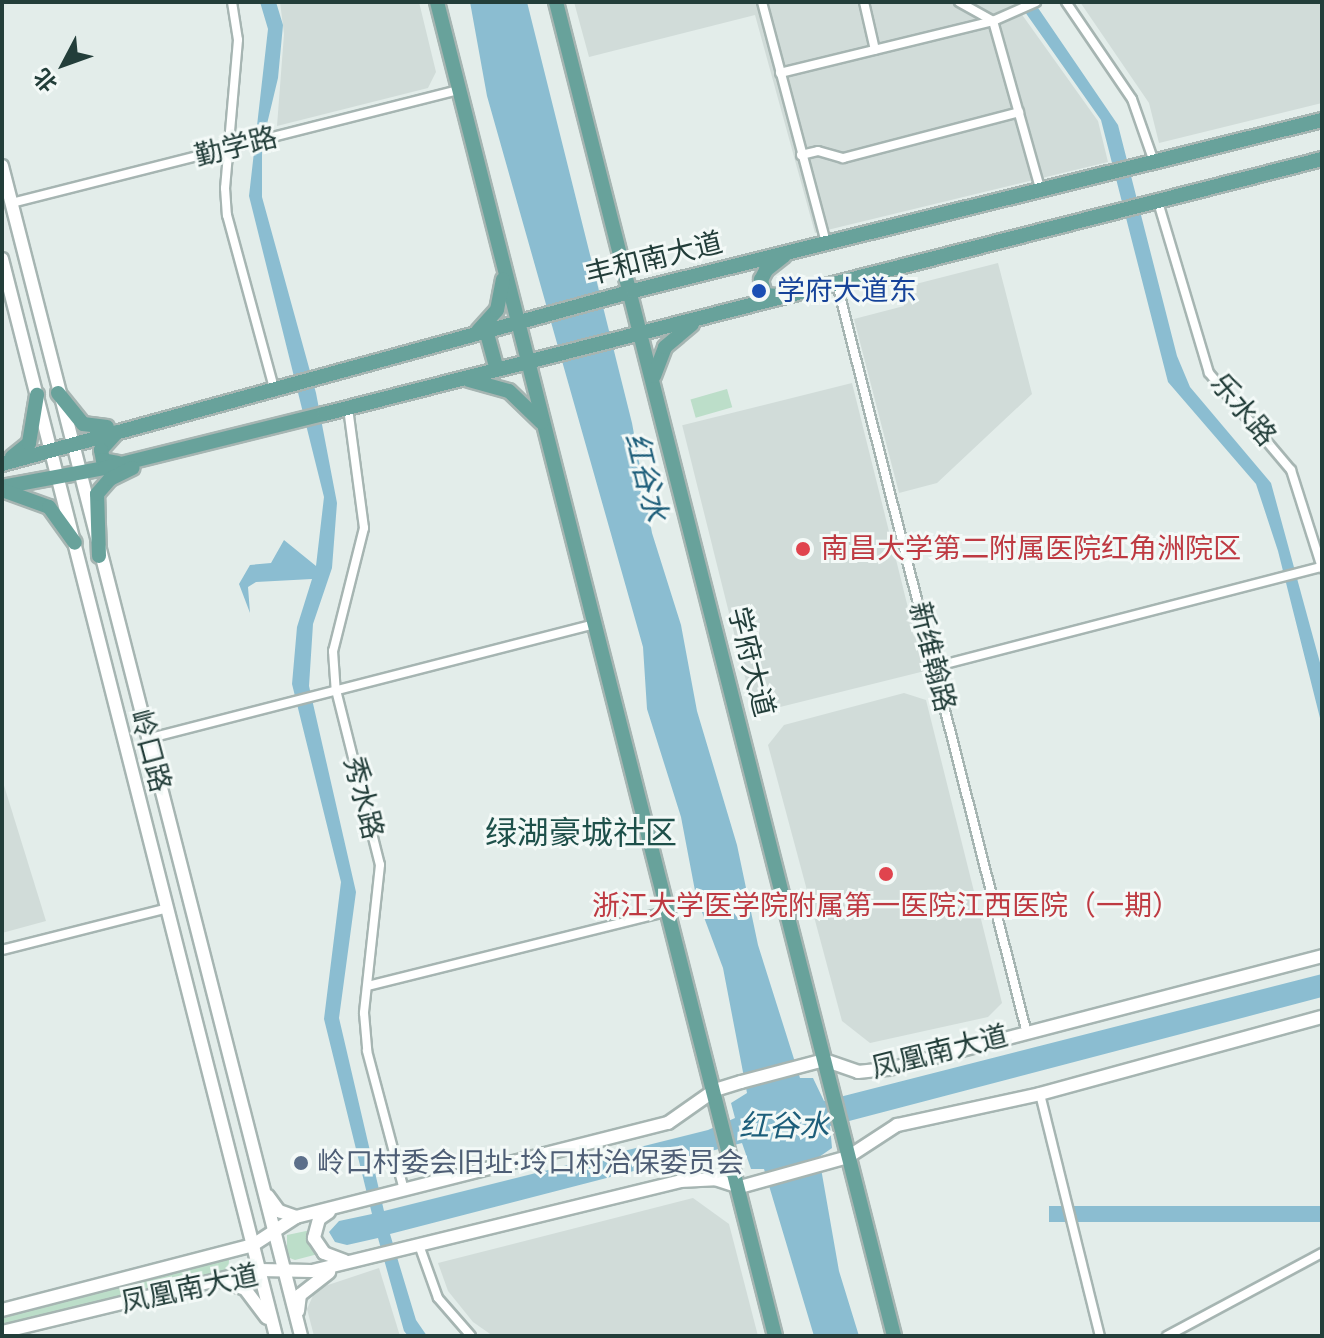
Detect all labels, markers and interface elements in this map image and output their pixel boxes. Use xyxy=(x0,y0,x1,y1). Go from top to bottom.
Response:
north arrow xyxy=(24,24,104,104)
text: 北 xyxy=(28,63,63,97)
street label: 勤学路 xyxy=(191,121,281,173)
street label: 丰和南大道 xyxy=(582,226,726,292)
place label: 学府大道东 xyxy=(777,274,917,308)
marker: 学府大道东 xyxy=(748,280,770,302)
street label: 乐水路 xyxy=(1203,367,1283,453)
water label: 红谷水 xyxy=(618,429,674,525)
place label: 南昌大学第二附属医院红角洲院区 xyxy=(821,532,1241,566)
marker: 南昌大学第二附属医院红角洲院区 xyxy=(792,538,814,560)
street label: 新维翰路 xyxy=(902,599,962,715)
street label: 学府大道 xyxy=(721,604,781,720)
street label: 岭口路 xyxy=(123,706,177,796)
street label: 秀水路 xyxy=(337,753,389,843)
district label: 绿湖豪城社区 xyxy=(485,814,677,852)
marker: 浙江大学医学院附属第一医院江西医院（一期） xyxy=(875,863,897,885)
place label: 浙江大学医学院附属第一医院江西医院（一期） xyxy=(592,889,1180,923)
street label: 凤凰南大道 xyxy=(868,1019,1012,1085)
water label: 红谷水 xyxy=(739,1108,829,1144)
place label: 岭口村委会旧址·坽口村治保委员会 xyxy=(317,1146,744,1180)
marker: 岭口村委会旧址·坽口村治保委员会 xyxy=(292,1154,310,1172)
street label: 凤凰南大道 xyxy=(118,1258,262,1320)

